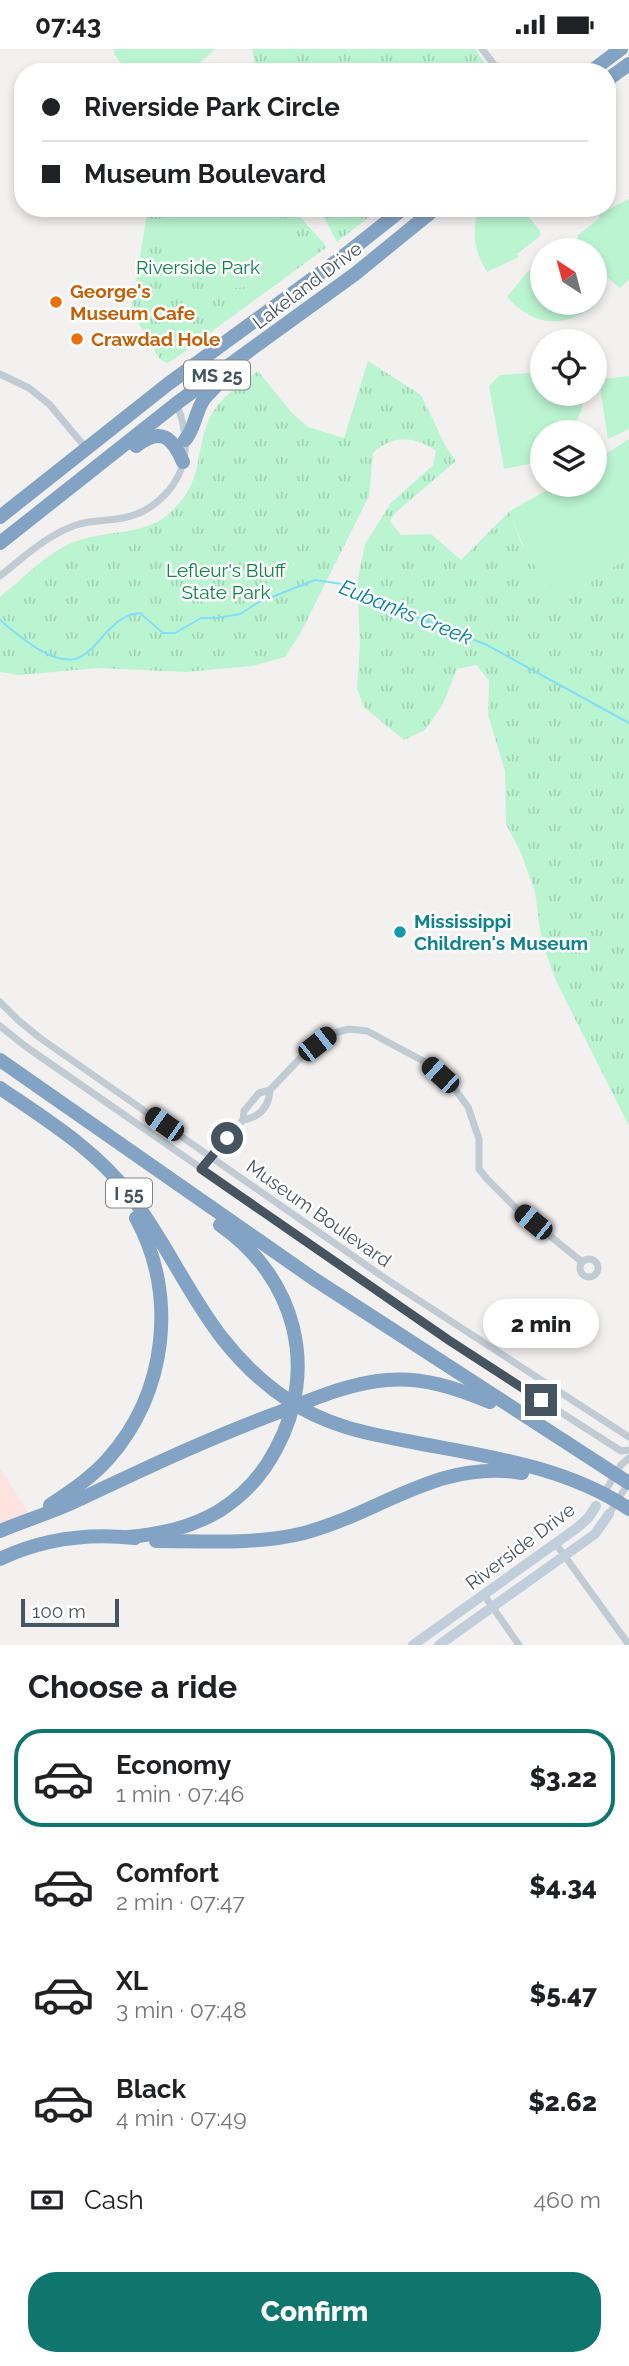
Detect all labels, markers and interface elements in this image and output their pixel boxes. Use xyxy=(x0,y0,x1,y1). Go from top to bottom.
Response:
text: 07:43 xyxy=(35,10,101,40)
text: Riverside Park Circle xyxy=(84,92,340,122)
text: Museum Boulevard xyxy=(84,159,326,189)
street label: Lakeland Drive xyxy=(248,237,366,333)
north arrow xyxy=(530,238,607,315)
map controls xyxy=(530,238,607,497)
park label: Riverside Park xyxy=(136,256,260,278)
place label: George's Museum Cafe xyxy=(70,280,195,324)
marker: George's Museum Cafe xyxy=(48,294,64,310)
place label: Crawdad Hole xyxy=(91,328,220,350)
button: locate xyxy=(530,329,607,406)
marker: Crawdad Hole xyxy=(69,331,85,347)
road number: MS 25 xyxy=(184,361,250,389)
button: layers xyxy=(530,420,607,497)
park label: Lefleur's Bluff State Park xyxy=(166,559,287,603)
water label: Eubanks Creek xyxy=(336,574,476,650)
place label: Mississippi Children's Museum xyxy=(414,910,588,954)
marker: Mississippi Children's Museum xyxy=(392,924,408,940)
car xyxy=(294,1023,341,1065)
car xyxy=(418,1053,463,1097)
car xyxy=(141,1103,188,1145)
route start xyxy=(211,1122,243,1154)
street label: Museum Boulevard xyxy=(242,1155,396,1271)
road number: I 55 xyxy=(106,1178,152,1207)
car xyxy=(511,1201,556,1243)
callout: 2 min xyxy=(483,1299,599,1347)
text: 2 min xyxy=(511,1310,571,1337)
route end xyxy=(525,1384,557,1416)
street label: Riverside Drive xyxy=(461,1498,579,1594)
scale bar xyxy=(21,1596,119,1628)
text: 100 m xyxy=(32,1600,86,1622)
text: Choose a ride xyxy=(28,1668,237,1705)
icon: car xyxy=(32,1747,95,1810)
text: Economy xyxy=(116,1750,231,1780)
text: $3.22 xyxy=(529,1763,597,1793)
text: 1 min · 07:46 xyxy=(116,1780,244,1807)
icon: car xyxy=(32,1855,95,1918)
text: Comfort xyxy=(116,1858,219,1888)
text: $4.34 xyxy=(529,1871,597,1901)
text: 2 min · 07:47 xyxy=(116,1888,245,1915)
icon: car xyxy=(32,1963,95,2026)
text: XL xyxy=(116,1966,148,1996)
text: $5.47 xyxy=(530,1979,597,2009)
text: 3 min · 07:48 xyxy=(116,1996,247,2023)
icon: car xyxy=(32,2071,95,2134)
text: Black xyxy=(116,2074,186,2104)
text: $2.62 xyxy=(528,2087,597,2117)
text: 4 min · 07:49 xyxy=(116,2104,247,2131)
icon: cash xyxy=(28,2181,66,2219)
text: Cash xyxy=(84,2185,144,2215)
text: 460 m xyxy=(533,2186,601,2213)
button: Confirm xyxy=(28,2272,601,2352)

